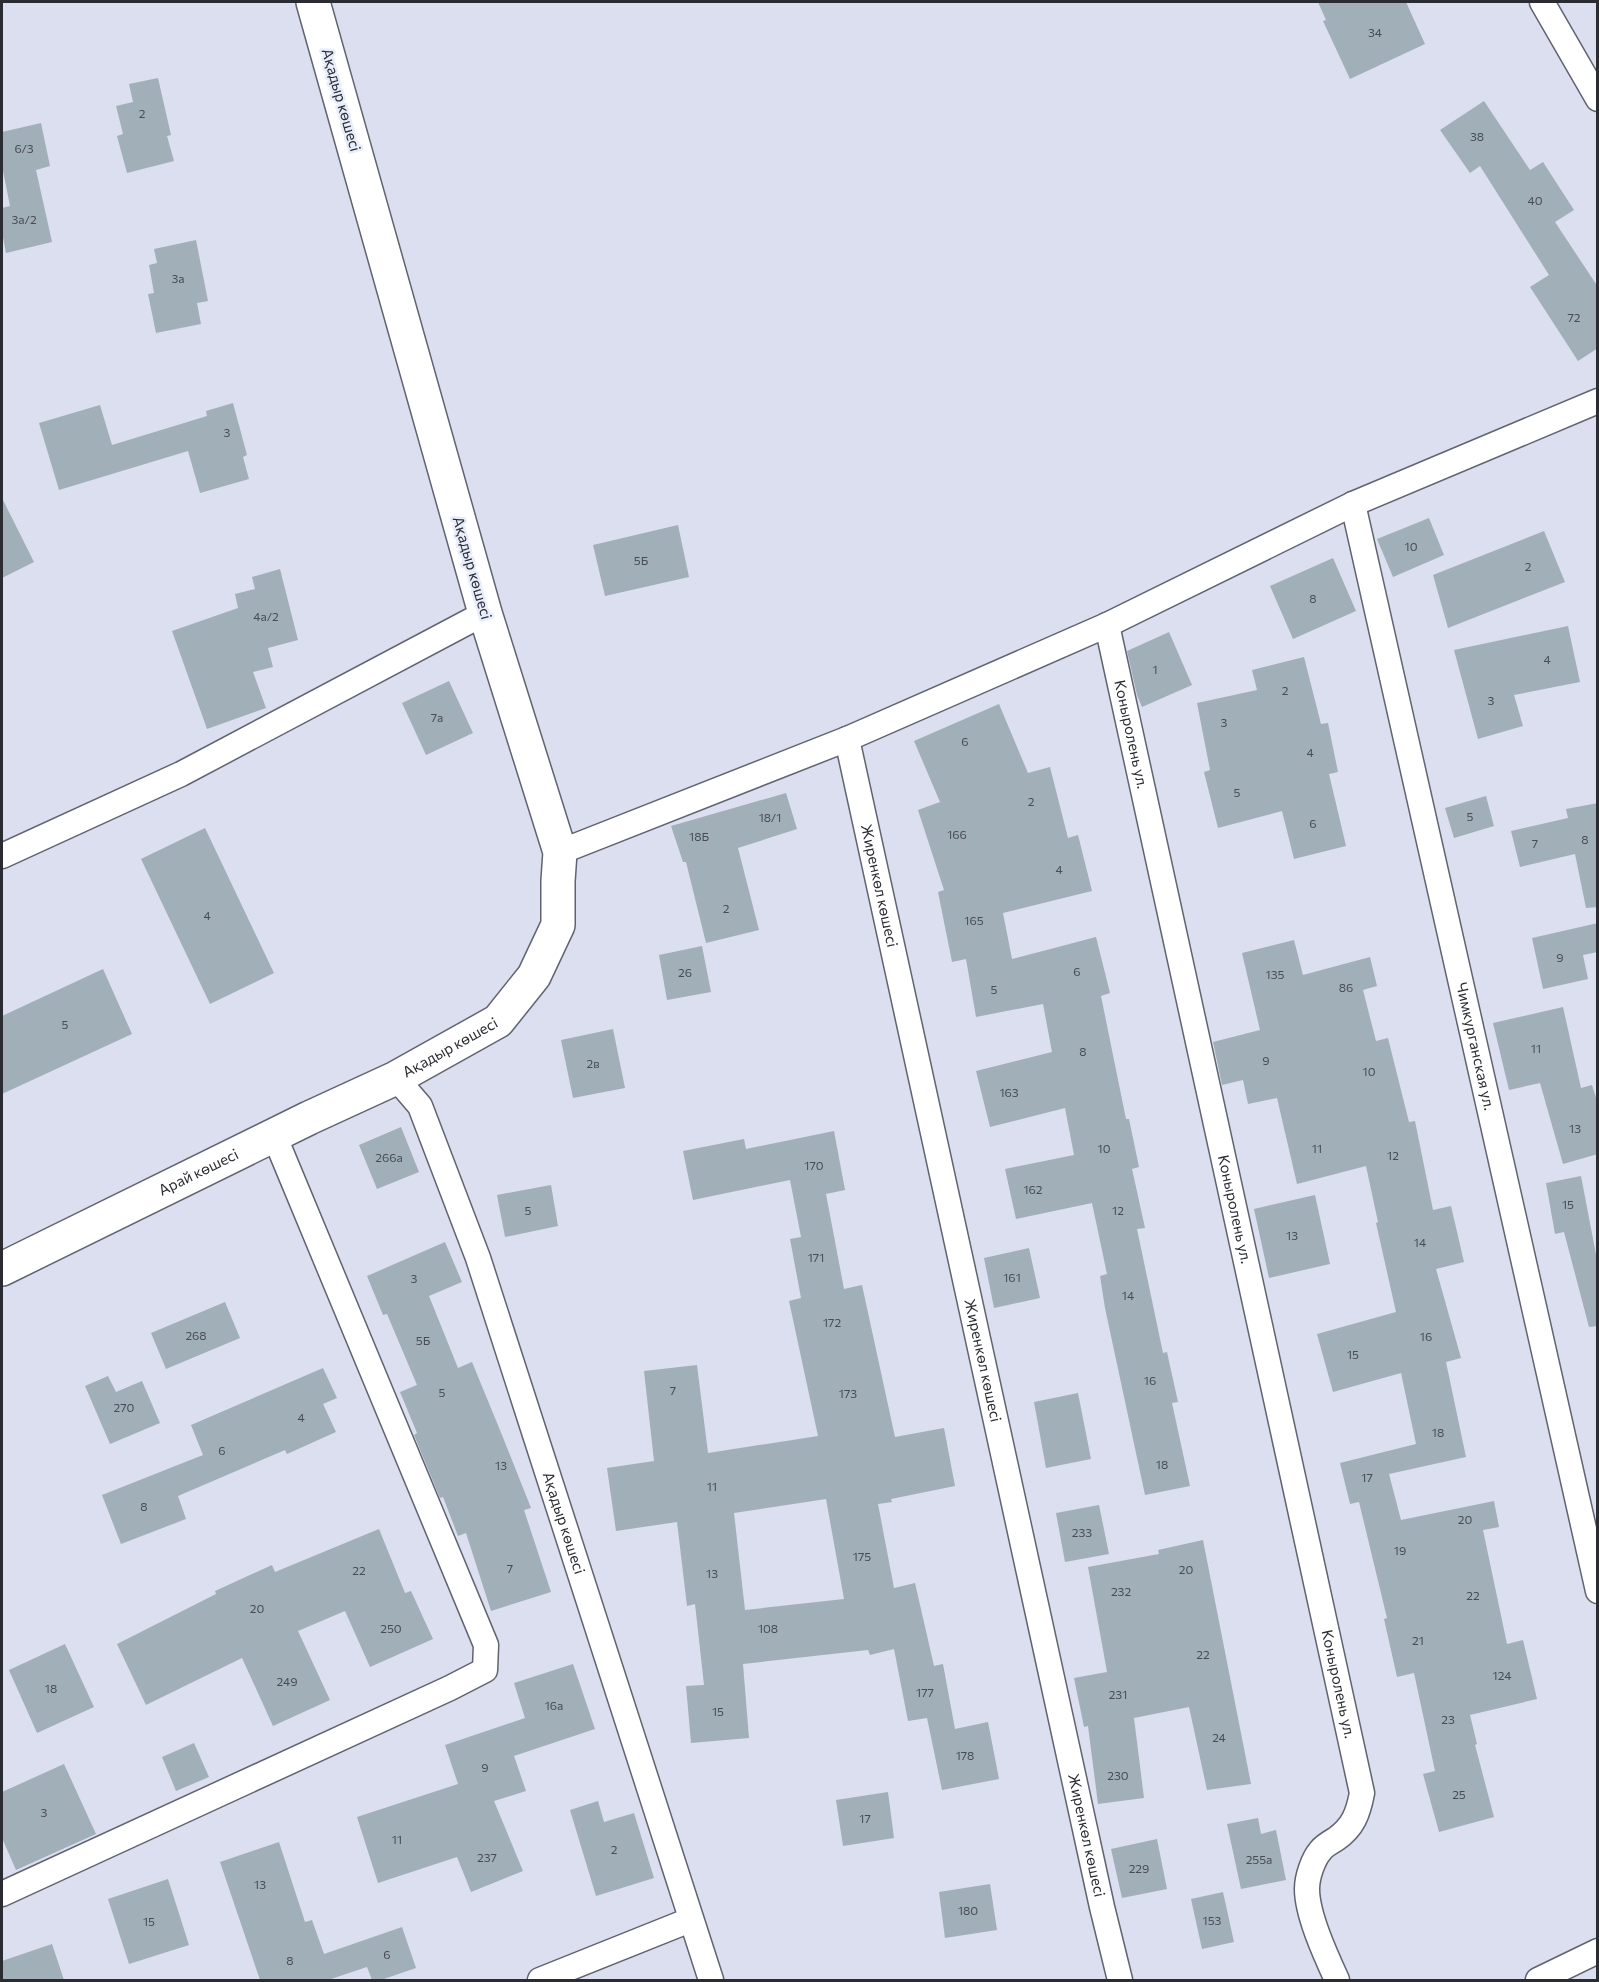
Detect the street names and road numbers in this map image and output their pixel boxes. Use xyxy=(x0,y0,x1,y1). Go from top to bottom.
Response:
street label: Ақадыр көшесі xyxy=(319,46,365,153)
street label: Ақадыр көшесі xyxy=(450,514,496,621)
street label: Коныролень ул. xyxy=(1111,678,1152,790)
street label: Жиренкөл көшесі xyxy=(858,822,902,949)
street label: Чимкурганская ул. xyxy=(1453,981,1499,1112)
street label: Ақадыр көшесі xyxy=(399,1013,501,1081)
street label: Арай көшесі xyxy=(155,1144,241,1199)
street label: Коныролень ул. xyxy=(1215,1153,1256,1265)
street label: Жиренкөл көшесі xyxy=(961,1297,1006,1424)
street label: Ақадыр көшесі xyxy=(540,1469,589,1576)
street label: Коныролень ул. xyxy=(1319,1628,1360,1740)
street label: Жиренкөл көшесі xyxy=(1065,1772,1110,1898)

